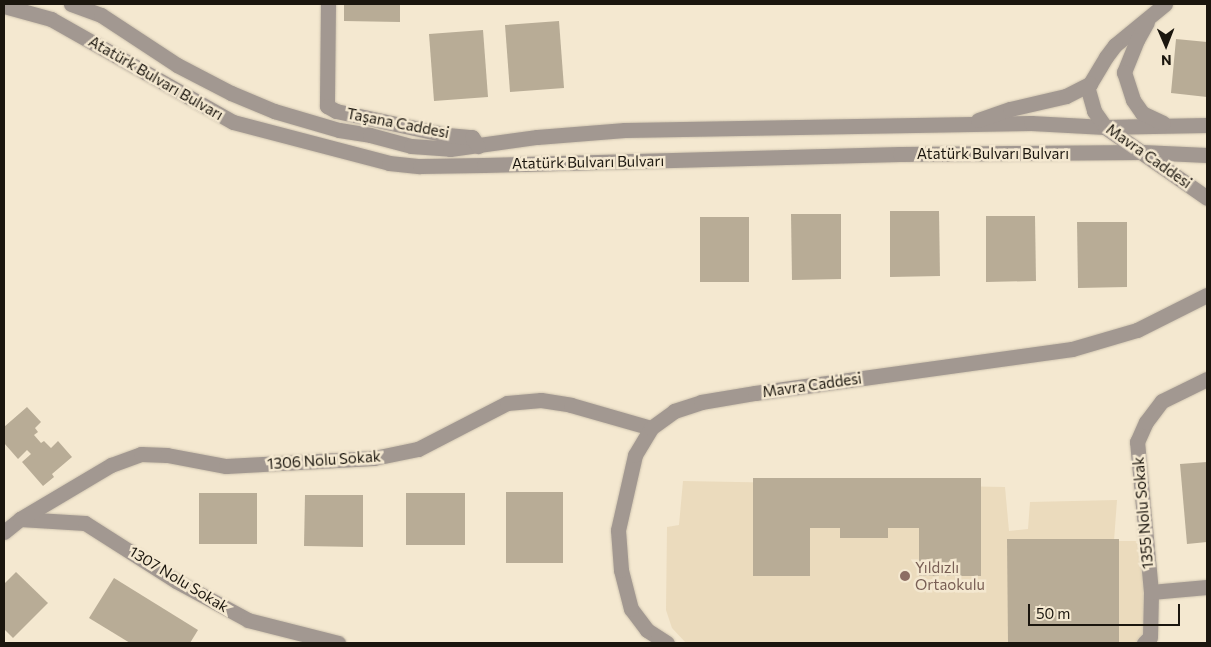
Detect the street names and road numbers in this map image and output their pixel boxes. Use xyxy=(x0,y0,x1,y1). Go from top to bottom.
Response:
street label: Atatürk Bulvarı Bulvarı xyxy=(86,32,226,124)
street label: Taşana Caddesi xyxy=(345,104,451,142)
street label: Mavra Caddesi xyxy=(1103,120,1195,192)
street label: Atatürk Bulvarı Bulvarı xyxy=(917,145,1069,163)
street label: Atatürk Bulvarı Bulvarı xyxy=(512,152,664,172)
street label: Mavra Caddesi xyxy=(761,369,863,401)
street label: 1306 Nolu Sokak xyxy=(267,447,381,473)
street label: 1355 Nolu Sokak xyxy=(1129,456,1157,570)
street label: 1307 Nolu Sokak xyxy=(126,542,232,616)

